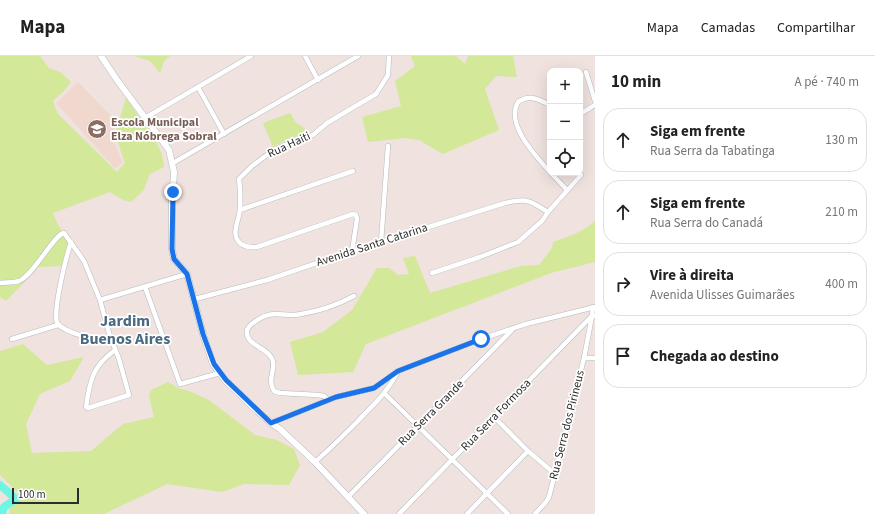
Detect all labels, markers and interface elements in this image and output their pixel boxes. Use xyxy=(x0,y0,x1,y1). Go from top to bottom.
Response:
text: Mapa xyxy=(20,14,65,41)
text: Mapa xyxy=(647,18,679,38)
text: Camadas xyxy=(701,18,755,38)
text: Compartilhar xyxy=(777,18,855,38)
map controls xyxy=(547,68,583,176)
button: + xyxy=(547,68,583,104)
text: 10 min xyxy=(611,70,661,94)
text: A pé · 740 m xyxy=(794,73,859,91)
button: − xyxy=(547,104,583,140)
place label: Escola Municipal Elza Nóbrega Sobral xyxy=(111,114,217,145)
school or university icon: Escola Municipal Elza Nóbrega Sobral xyxy=(86,118,108,140)
text: Siga em frente xyxy=(650,121,745,142)
street label: Rua Haiti xyxy=(265,128,313,162)
icon: ahead xyxy=(612,129,634,151)
text: 130 m xyxy=(825,131,858,149)
button: locate xyxy=(547,140,583,176)
text: Rua Serra da Tabatinga xyxy=(650,142,775,160)
route end xyxy=(164,183,182,201)
text: Siga em frente xyxy=(650,193,745,214)
icon: ahead xyxy=(612,201,634,223)
text: 210 m xyxy=(825,203,858,221)
text: Rua Serra do Canadá xyxy=(650,214,763,232)
street label: Avenida Santa Catarina xyxy=(314,219,430,271)
text: Vire à direita xyxy=(650,265,734,286)
icon: right xyxy=(612,273,634,295)
text: 400 m xyxy=(825,275,858,293)
text: Avenida Ulisses Guimarães xyxy=(650,286,795,304)
district label: Jardim Buenos Aires xyxy=(80,310,170,350)
route start xyxy=(472,330,490,348)
icon: arrive xyxy=(612,345,634,367)
text: Chegada ao destino xyxy=(650,346,779,367)
street label: Rua Serra dos Pirineus xyxy=(545,369,589,481)
street label: Rua Serra Formosa xyxy=(457,375,535,455)
street label: Rua Serra Grande xyxy=(394,376,468,450)
scale bar xyxy=(12,486,79,505)
text: 100 m xyxy=(18,487,46,502)

